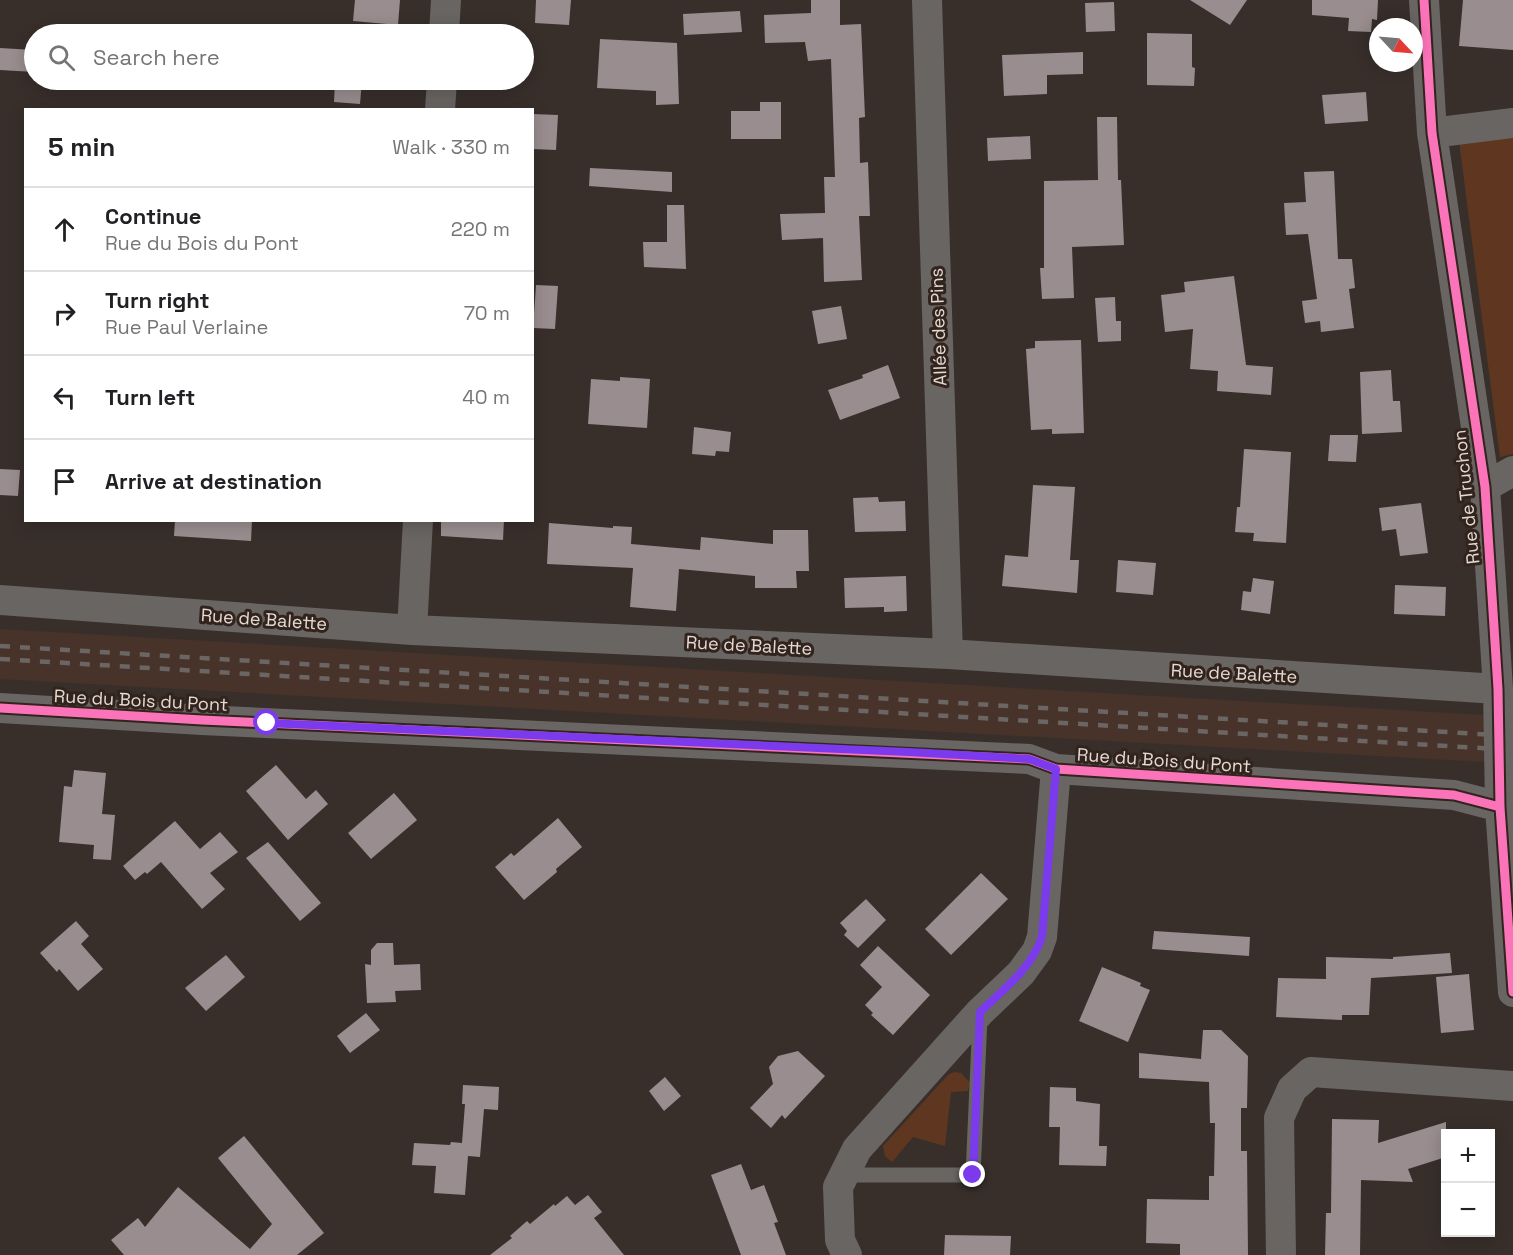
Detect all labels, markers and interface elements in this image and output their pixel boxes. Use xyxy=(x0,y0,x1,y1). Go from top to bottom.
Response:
north arrow xyxy=(1369,18,1423,72)
search box xyxy=(24,24,534,90)
icon: search xyxy=(45,41,78,74)
text: Search here xyxy=(93,43,220,71)
text: 5 min xyxy=(48,130,115,164)
text: Walk · 330 m xyxy=(392,134,510,160)
text: Continue xyxy=(105,202,201,230)
icon: ahead xyxy=(48,213,81,246)
text: 220 m xyxy=(451,216,510,242)
text: Rue du Bois du Pont xyxy=(105,230,299,256)
street label: Allée des Pins xyxy=(924,268,952,386)
text: Turn right xyxy=(105,286,210,314)
icon: right xyxy=(48,297,81,330)
text: 70 m xyxy=(464,300,510,326)
text: Rue Paul Verlaine xyxy=(105,314,268,340)
icon: left xyxy=(48,381,81,414)
text: Turn left xyxy=(105,383,195,411)
text: 40 m xyxy=(462,384,510,410)
street label: Rue de Truchon xyxy=(1448,429,1484,565)
icon: arrive xyxy=(48,465,81,498)
text: Arrive at destination xyxy=(105,467,322,495)
street label: Rue de Balette xyxy=(200,603,328,635)
street label: Rue de Balette xyxy=(685,630,813,660)
street label: Rue de Balette xyxy=(1170,658,1298,688)
street label: Rue du Bois du Pont xyxy=(53,684,229,716)
route start xyxy=(253,709,279,735)
street label: Rue du Bois du Pont xyxy=(1076,742,1252,778)
map controls xyxy=(1441,1129,1495,1237)
button: + xyxy=(1441,1129,1495,1183)
route end xyxy=(959,1161,985,1187)
button: − xyxy=(1441,1183,1495,1237)

